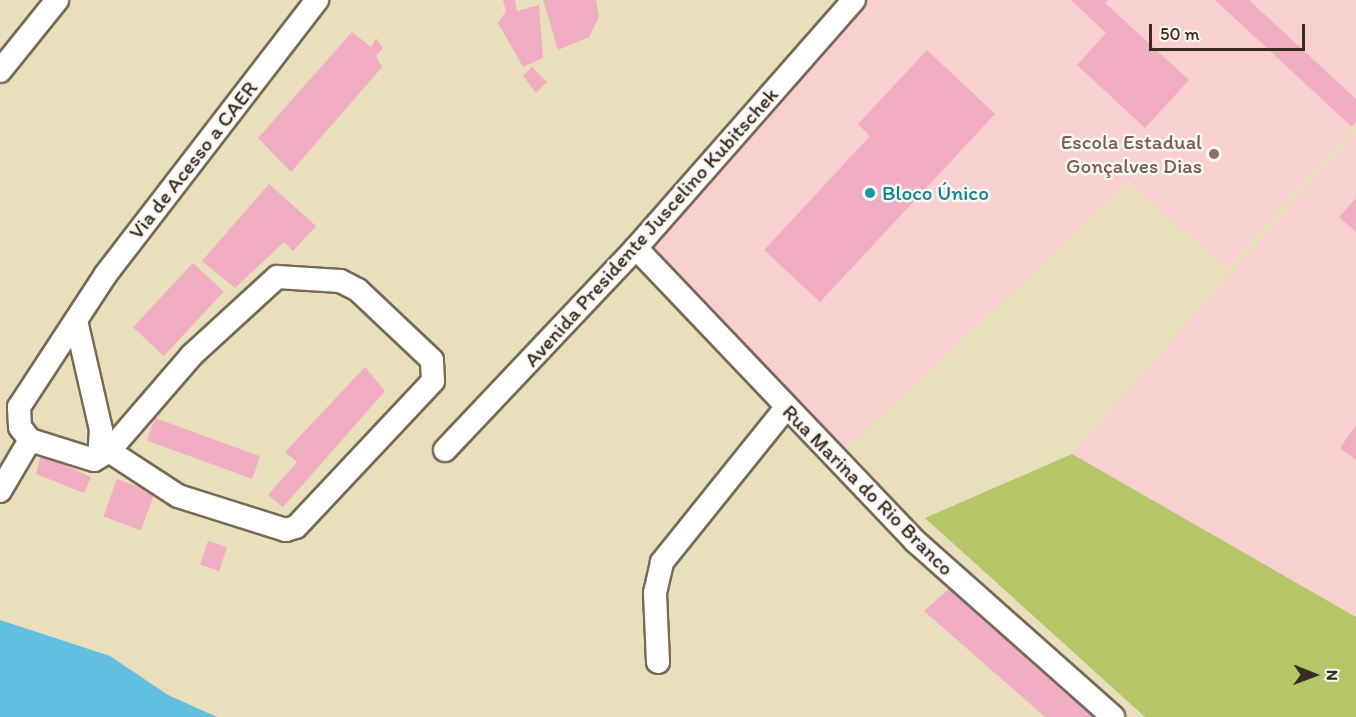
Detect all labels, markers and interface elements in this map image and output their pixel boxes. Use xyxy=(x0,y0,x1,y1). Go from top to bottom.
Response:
scale bar xyxy=(1152,12,1308,50)
text: 50 m xyxy=(1160,23,1200,45)
street label: Via de Acesso a CAER xyxy=(123,76,263,244)
street label: Avenida Presidente Juscelino Kubitschek xyxy=(519,82,783,372)
place label: Escola Estadual Gonçalves Dias xyxy=(1060,129,1202,179)
marker: Escola Estadual Gonçalves Dias xyxy=(1207,147,1221,161)
place label: Bloco Único xyxy=(882,180,989,206)
marker: Bloco Único xyxy=(863,186,877,200)
street label: Rua Marina do Rio Branco xyxy=(777,399,959,581)
north arrow xyxy=(1284,645,1344,705)
text: N xyxy=(1323,670,1342,681)

